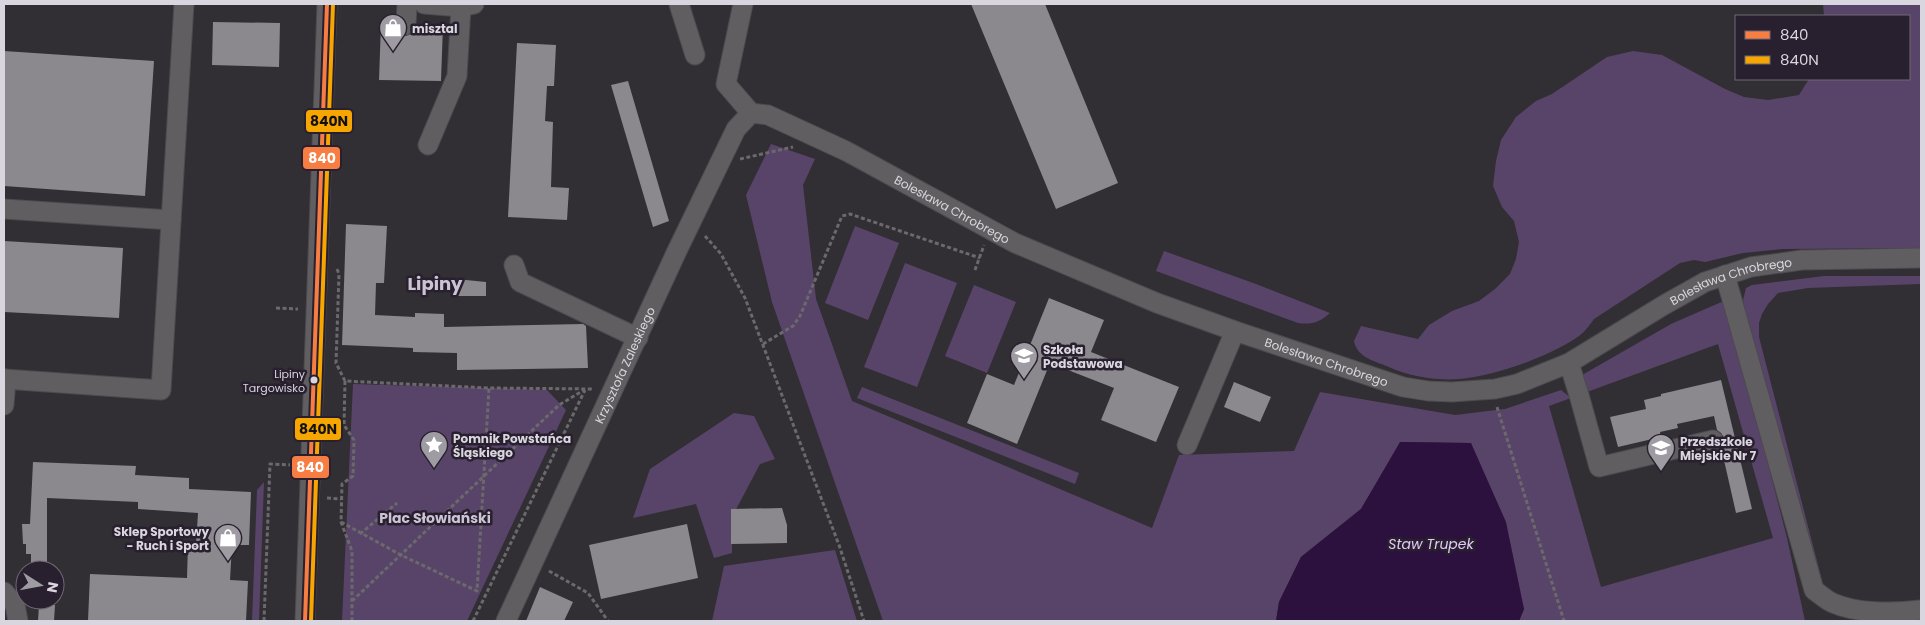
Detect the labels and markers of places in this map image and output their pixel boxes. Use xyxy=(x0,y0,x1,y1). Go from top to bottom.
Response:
shop icon: misztal xyxy=(378,13,408,52)
place label: misztal xyxy=(412,20,457,37)
school or university icon: Szkoła Podstawowa xyxy=(1009,341,1039,380)
place label: Szkoła Podstawowa xyxy=(1043,341,1123,372)
place label: Lipiny Targowisko xyxy=(243,366,306,396)
marker: Lipiny Targowisko xyxy=(309,375,319,385)
place icon: Pomnik Powstańca Śląskiego xyxy=(419,430,449,469)
place label: Pomnik Powstańca Śląskiego xyxy=(453,430,571,461)
school or university icon: Przedszkole Miejskie Nr 7 xyxy=(1646,433,1676,472)
place label: Przedszkole Miejskie Nr 7 xyxy=(1680,433,1757,464)
place label: Sklep Sportowy - Ruch i Sport xyxy=(114,523,209,554)
shop icon: Sklep Sportowy - Ruch i Sport xyxy=(213,523,243,562)

